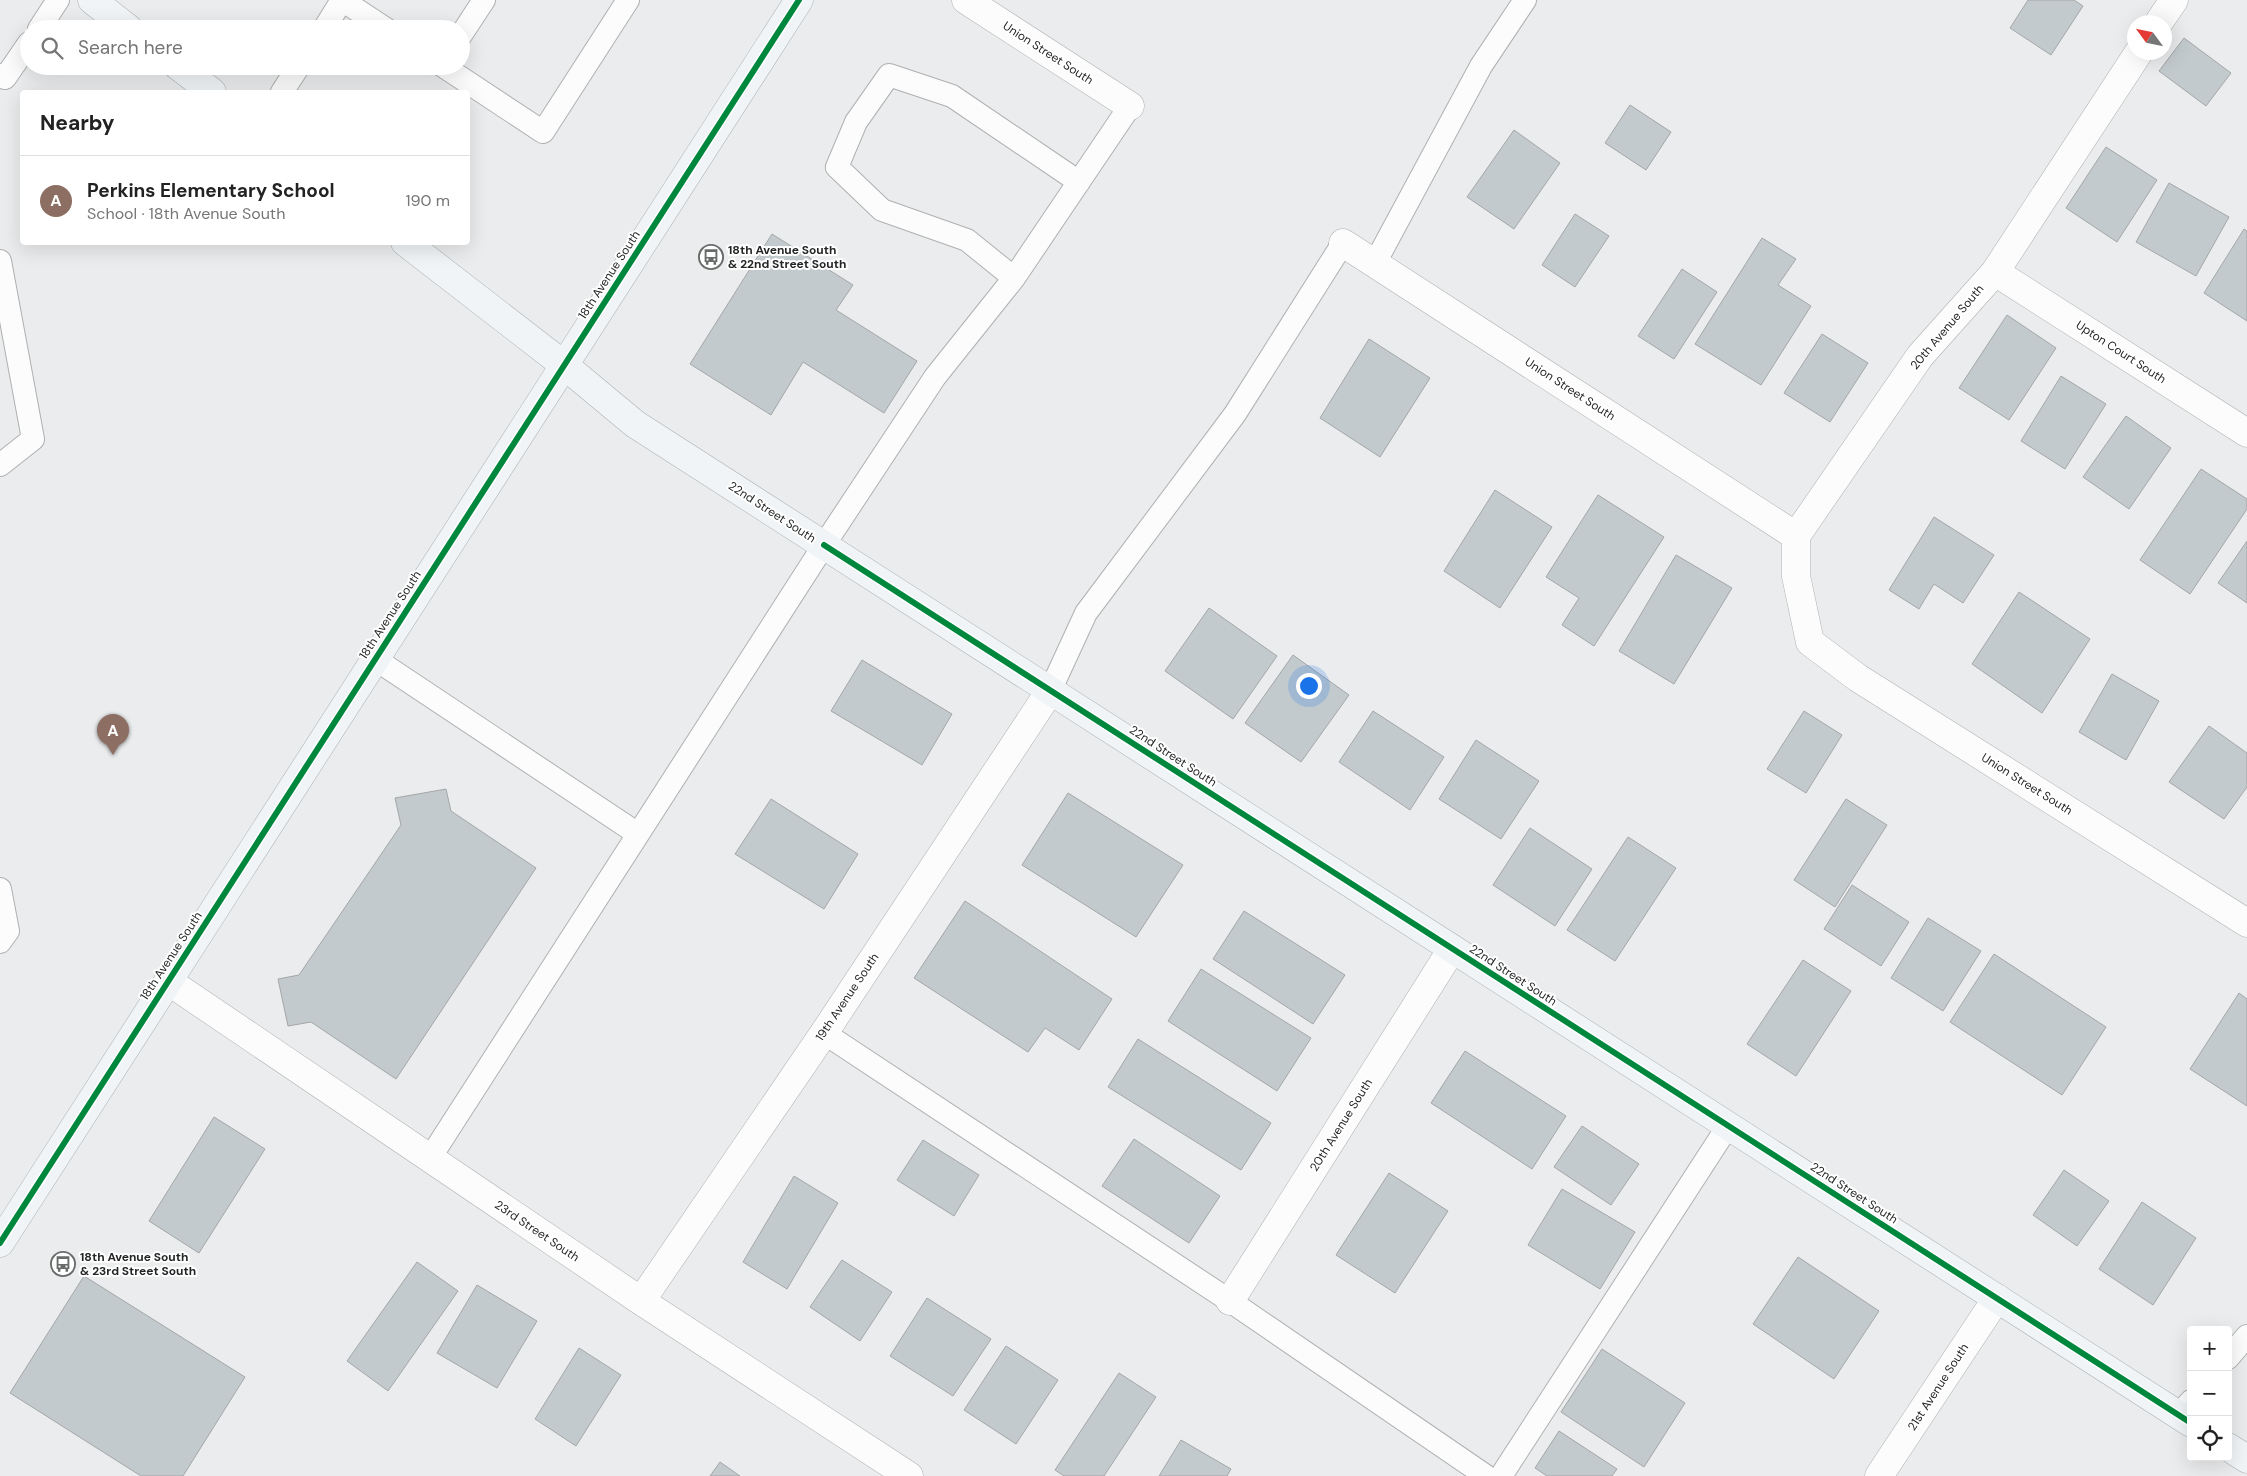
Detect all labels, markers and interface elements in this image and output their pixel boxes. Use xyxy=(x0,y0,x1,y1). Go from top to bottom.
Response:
north arrow xyxy=(2127,15,2172,60)
street label: Union Street South xyxy=(1000,18,1096,88)
search box xyxy=(20,20,470,75)
icon: search xyxy=(38,34,66,62)
text: Search here xyxy=(78,35,183,60)
text: Nearby xyxy=(40,109,114,137)
text: Perkins Elementary School xyxy=(87,178,335,203)
text: A xyxy=(50,190,62,211)
text: 190 m xyxy=(406,190,450,211)
text: School · 18th Avenue South xyxy=(87,203,285,224)
street label: 18th Avenue South xyxy=(574,228,644,322)
place label: 18th Avenue South & 22nd Street South xyxy=(728,242,846,272)
bus stop icon: 18th Avenue South & 22nd Street South xyxy=(698,244,724,270)
street label: 20th Avenue South xyxy=(1907,281,1987,373)
street label: Upton Court South xyxy=(2073,317,2169,387)
street label: Union Street South xyxy=(1522,354,1618,424)
street label: 22nd Street South xyxy=(725,478,819,546)
street label: 18th Avenue South xyxy=(355,568,425,662)
your location xyxy=(1296,673,1322,699)
pin: A xyxy=(97,714,129,755)
street label: 22nd Street South xyxy=(1126,722,1220,790)
street label: Union Street South xyxy=(1978,750,2076,819)
street label: 18th Avenue South xyxy=(136,909,206,1003)
street label: 22nd Street South xyxy=(1466,941,1560,1009)
street label: 19th Avenue South xyxy=(812,950,882,1044)
street label: 20th Avenue South xyxy=(1306,1076,1376,1174)
street label: 22nd Street South xyxy=(1807,1159,1901,1227)
street label: 23rd Street South xyxy=(492,1197,582,1265)
place label: 18th Avenue South & 23rd Street South xyxy=(80,1249,196,1279)
bus stop icon: 18th Avenue South & 23rd Street South xyxy=(50,1251,76,1277)
map controls xyxy=(2187,1326,2232,1461)
button: + xyxy=(2187,1326,2232,1371)
street label: 21st Avenue South xyxy=(1904,1340,1972,1434)
button: − xyxy=(2187,1371,2232,1416)
button: locate xyxy=(2187,1416,2232,1461)

